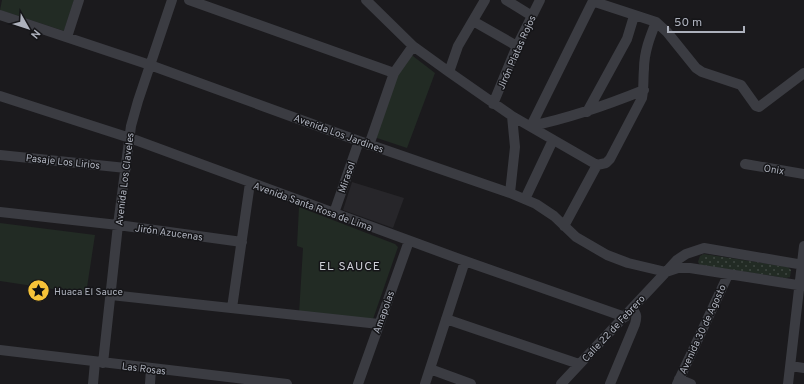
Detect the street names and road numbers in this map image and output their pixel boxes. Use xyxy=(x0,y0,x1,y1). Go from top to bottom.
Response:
street label: Jirón Platas Rojos xyxy=(495,13,540,92)
street label: Avenida Los Jardines xyxy=(292,112,386,157)
street label: Avenida Los Claveles xyxy=(113,132,138,226)
street label: Pasaje Los Lirios xyxy=(25,152,101,173)
street label: Mirasol xyxy=(336,160,359,195)
street label: Onix xyxy=(763,162,785,179)
street label: Avenida Santa Rosa de Lima xyxy=(251,180,374,235)
street label: Jirón Azucenas xyxy=(134,222,204,245)
street label: Avenida 30 de Agosto xyxy=(677,282,730,377)
street label: Amapolas xyxy=(371,289,398,336)
street label: Calle 22 de Febrero xyxy=(580,293,649,365)
street label: Las Rosas xyxy=(121,360,167,379)

